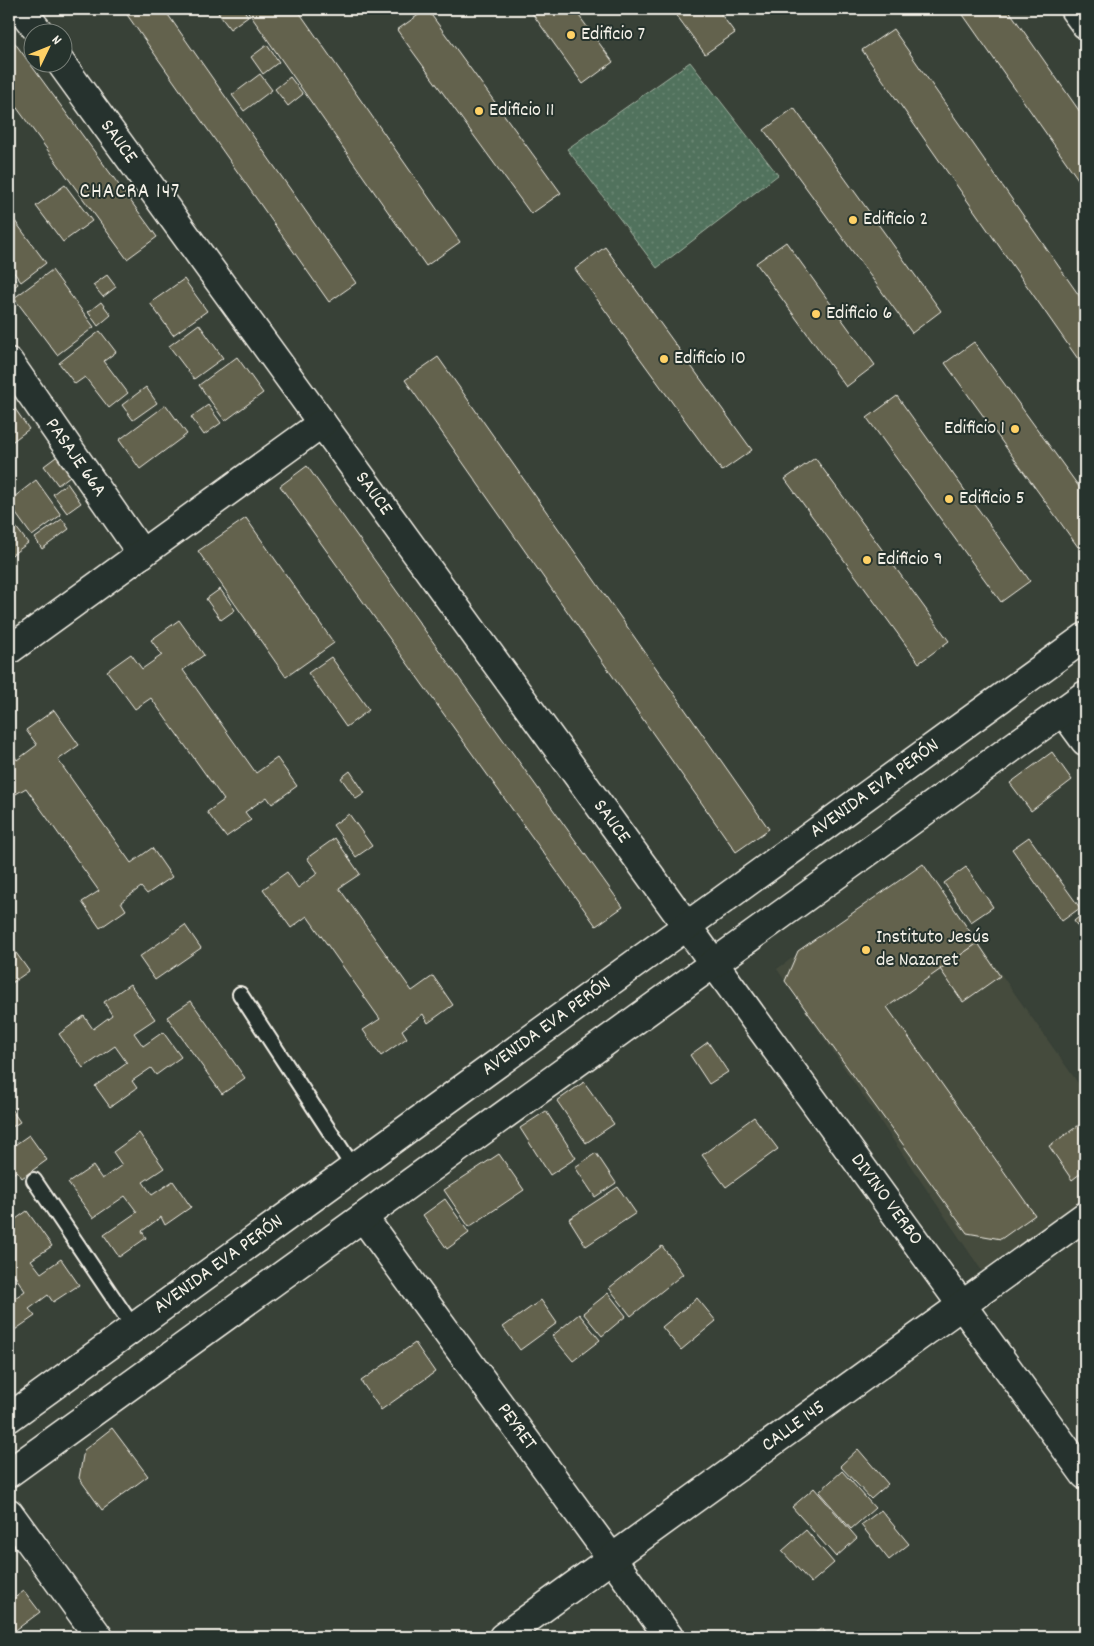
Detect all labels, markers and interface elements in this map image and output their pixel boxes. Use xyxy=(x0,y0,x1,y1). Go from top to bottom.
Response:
place label: Edificio 7 xyxy=(581,21,645,49)
north arrow xyxy=(22,22,72,72)
marker: Edificio 7 xyxy=(565,29,577,41)
text: N xyxy=(46,31,66,50)
place label: Edificio 11 xyxy=(489,97,554,125)
marker: Edificio 11 xyxy=(473,105,485,117)
street label: SAUCE xyxy=(92,114,144,170)
district label: CHACRA 147 xyxy=(80,178,180,208)
place label: Edificio 2 xyxy=(863,206,928,234)
marker: Edificio 2 xyxy=(847,214,859,226)
place label: Edificio 6 xyxy=(826,300,892,328)
marker: Edificio 6 xyxy=(810,308,822,320)
place label: Edificio 10 xyxy=(674,345,746,373)
marker: Edificio 10 xyxy=(658,353,670,365)
street label: PASAJE 66A xyxy=(37,413,113,503)
place label: Edificio 1 xyxy=(944,415,1005,443)
marker: Edificio 1 xyxy=(1009,423,1021,435)
street label: SAUCE xyxy=(347,466,399,522)
place label: Edificio 5 xyxy=(959,485,1025,513)
marker: Edificio 5 xyxy=(943,493,955,505)
place label: Edificio 9 xyxy=(877,546,943,574)
marker: Edificio 9 xyxy=(861,554,873,566)
street label: AVENIDA EVA PERÓN xyxy=(804,732,946,846)
street label: SAUCE xyxy=(585,794,637,850)
place label: Instituto Jesús de Nazaret xyxy=(876,924,989,975)
marker: Instituto Jesús de Nazaret xyxy=(860,944,872,956)
street label: AVENIDA EVA PERÓN xyxy=(476,970,618,1084)
street label: DIVINO VERBO xyxy=(843,1148,929,1252)
street label: AVENIDA EVA PERÓN xyxy=(148,1208,290,1322)
street label: CALLE 145 xyxy=(756,1394,832,1460)
street label: PEYRET xyxy=(489,1398,543,1456)

